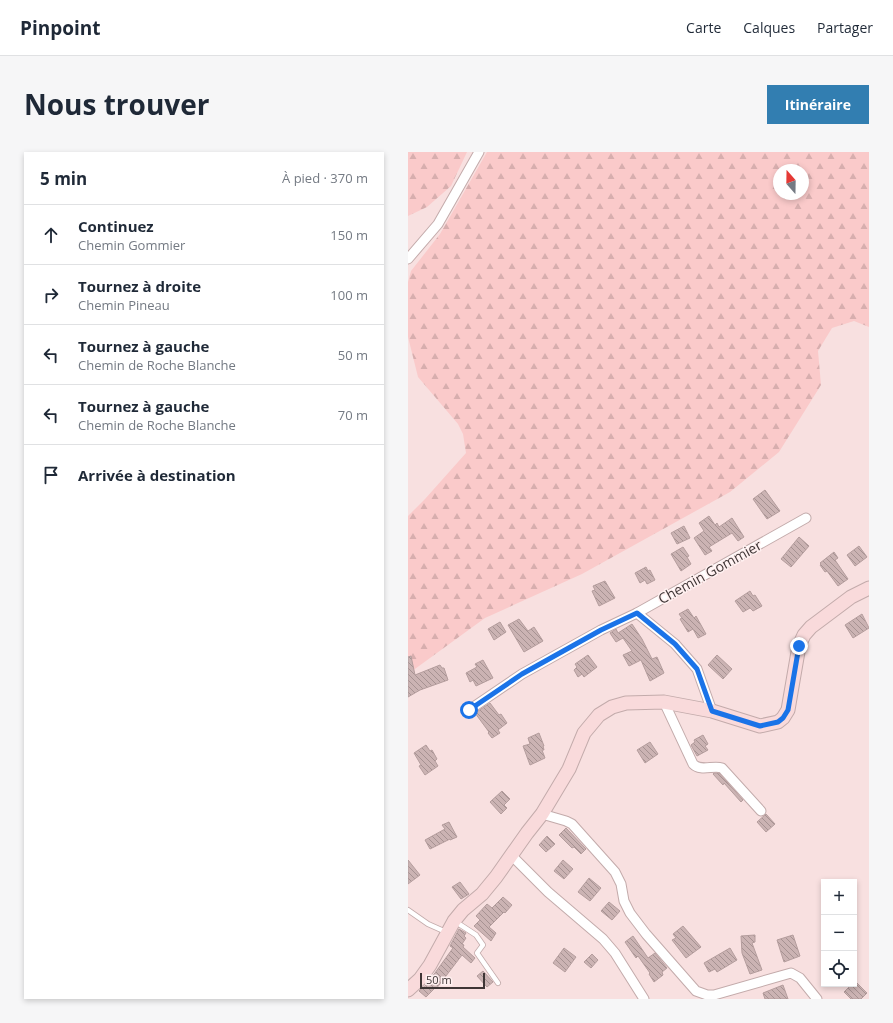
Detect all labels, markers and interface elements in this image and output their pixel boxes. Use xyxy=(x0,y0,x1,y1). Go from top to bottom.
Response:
text: Pinpoint xyxy=(20,15,101,41)
text: Carte xyxy=(686,18,721,37)
text: Calques xyxy=(743,18,795,37)
text: Partager xyxy=(817,18,873,37)
text: Nous trouver xyxy=(24,85,210,123)
button: Itinéraire xyxy=(767,85,869,124)
north arrow xyxy=(773,164,809,200)
text: 5 min xyxy=(40,167,87,190)
text: À pied · 370 m xyxy=(282,169,368,187)
text: Continuez xyxy=(78,216,154,236)
icon: ahead xyxy=(40,224,62,246)
text: 150 m xyxy=(330,226,368,244)
text: Chemin Gommier xyxy=(78,236,185,254)
text: Tournez à droite xyxy=(78,276,201,296)
icon: right xyxy=(40,284,62,306)
text: 100 m xyxy=(330,286,368,304)
text: Chemin Pineau xyxy=(78,296,170,314)
text: Tournez à gauche xyxy=(78,336,209,356)
icon: left xyxy=(40,344,62,366)
text: 50 m xyxy=(338,346,368,364)
text: Chemin de Roche Blanche xyxy=(78,356,236,374)
text: Tournez à gauche xyxy=(78,396,209,416)
icon: left xyxy=(40,404,62,426)
text: 70 m xyxy=(338,406,368,424)
text: Chemin de Roche Blanche xyxy=(78,416,236,434)
icon: arrive xyxy=(40,464,62,486)
text: Arrivée à destination xyxy=(78,465,236,485)
street label: Chemin Gommier xyxy=(655,535,765,608)
route end xyxy=(790,637,808,655)
route start xyxy=(460,701,478,719)
map controls xyxy=(821,879,857,987)
button: + xyxy=(821,879,857,915)
button: − xyxy=(821,915,857,951)
button: locate xyxy=(821,951,857,987)
scale bar xyxy=(420,971,485,990)
text: 50 m xyxy=(426,972,452,987)

